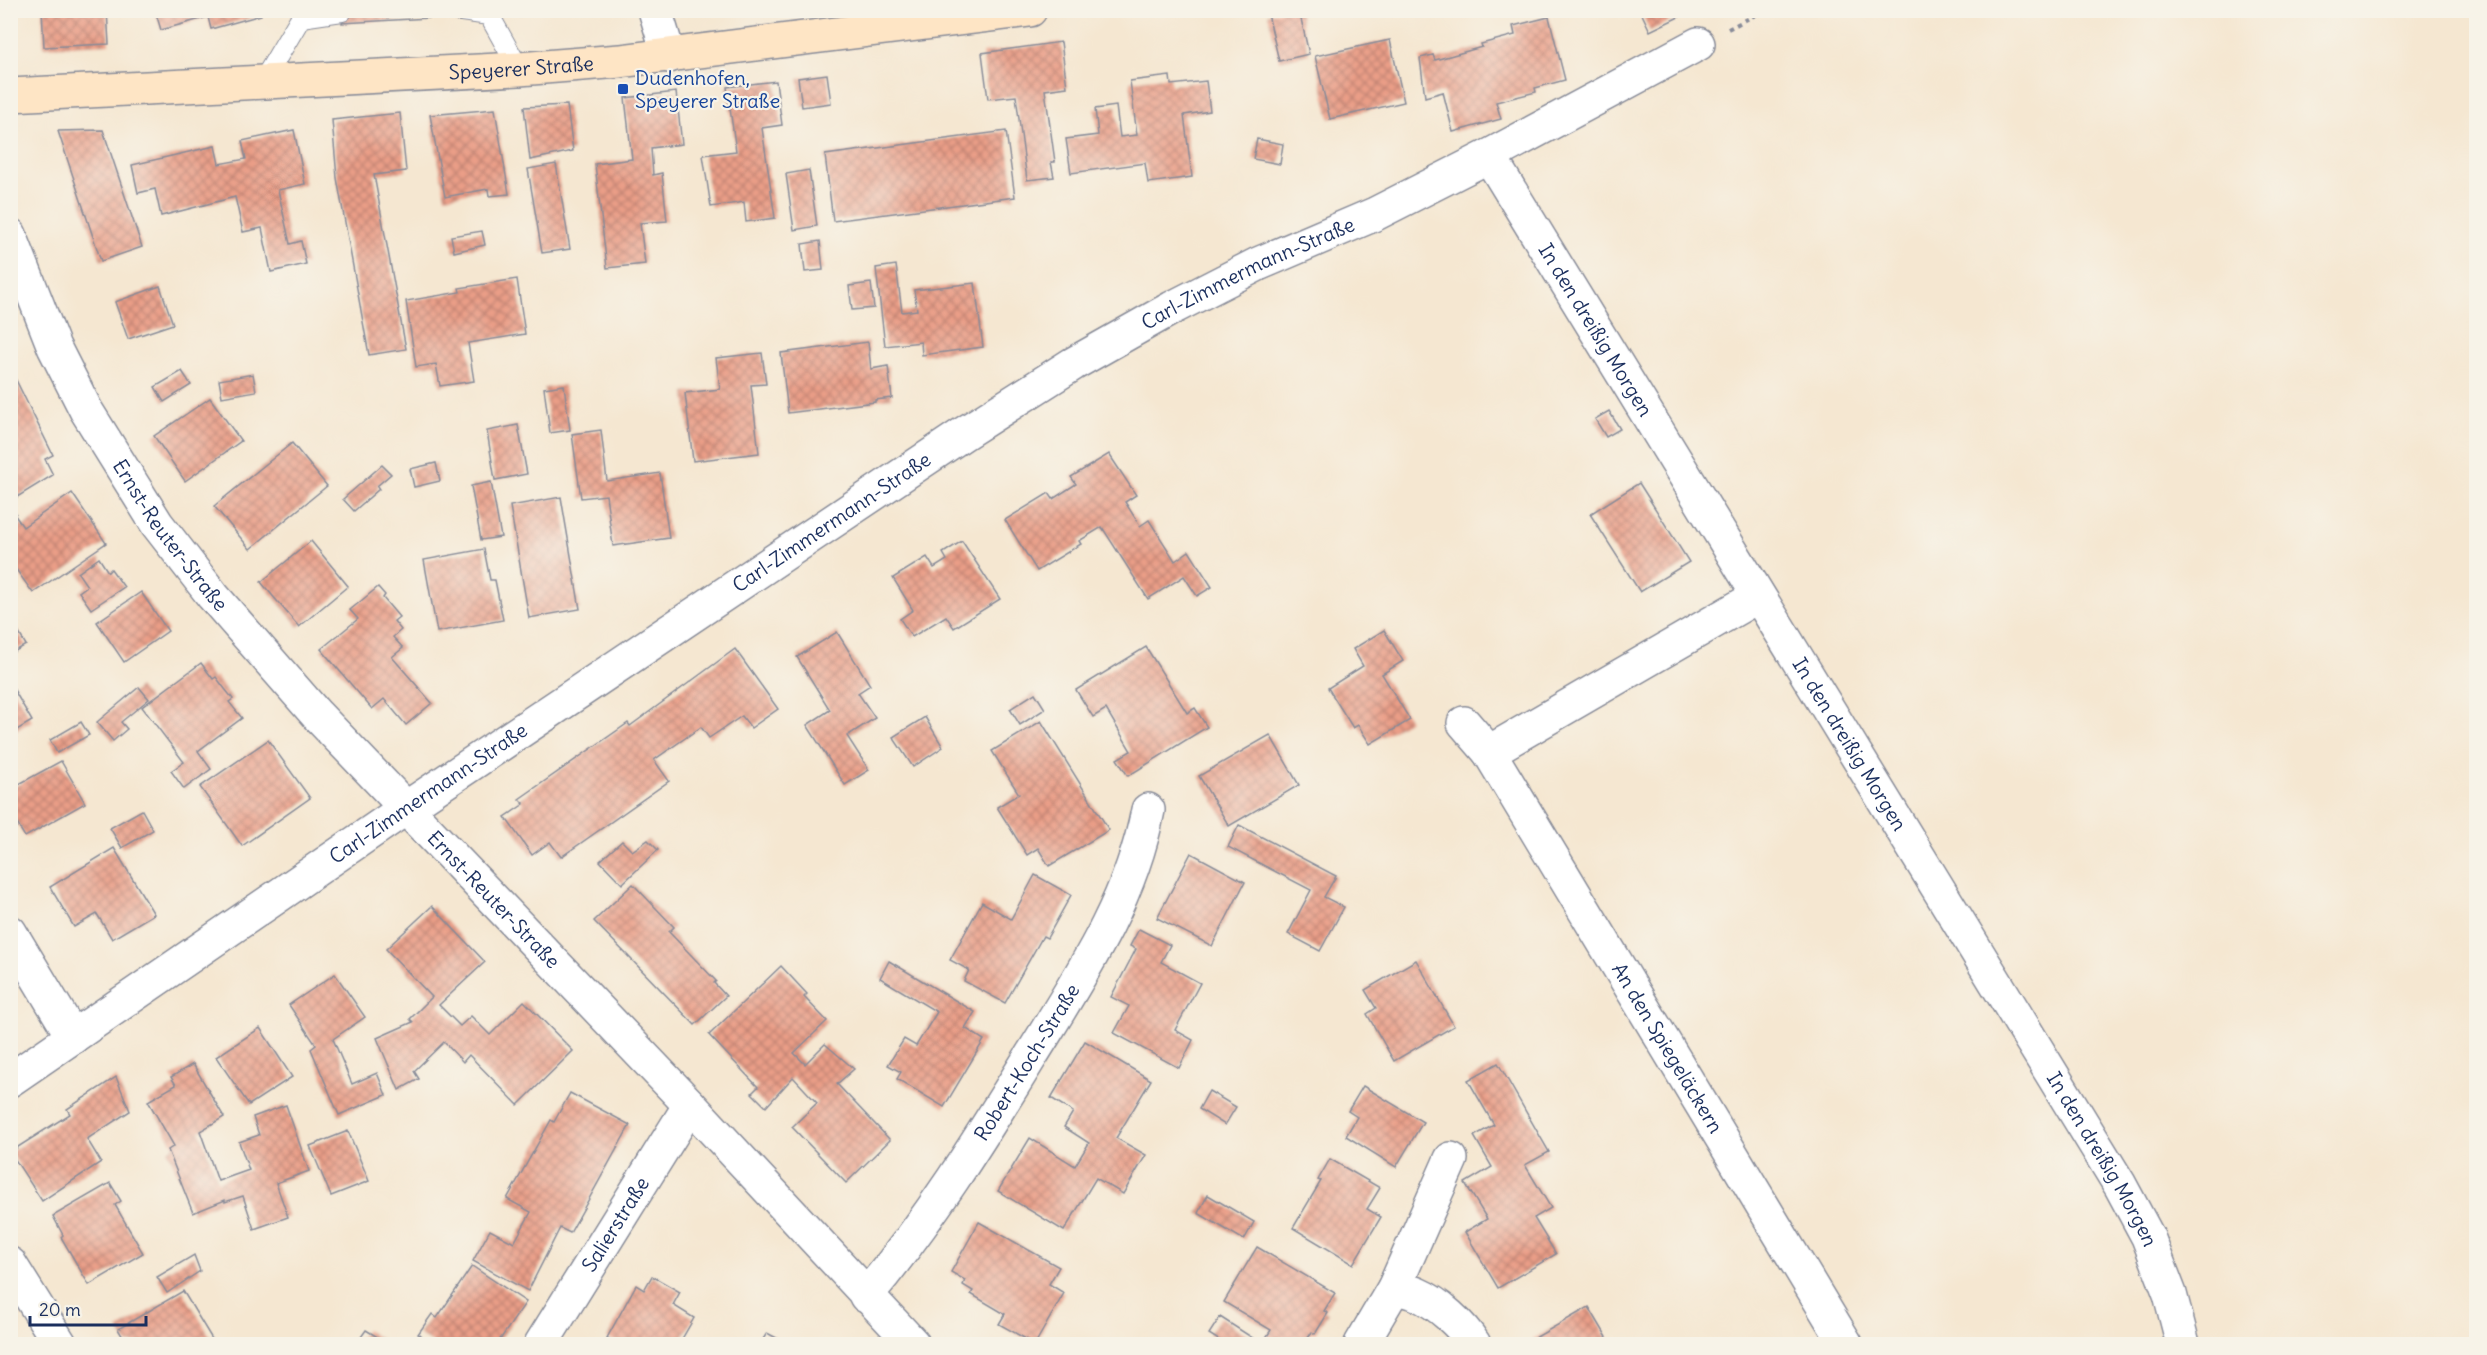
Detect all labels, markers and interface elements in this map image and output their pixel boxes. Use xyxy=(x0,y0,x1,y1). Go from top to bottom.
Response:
street label: Speyerer Straße xyxy=(448,50,595,85)
place label: Dudenhofen, Speyerer Straße xyxy=(635,65,780,113)
marker: Dudenhofen, Speyerer Straße xyxy=(616,82,630,96)
street label: Carl-Zimmermann-Straße xyxy=(1137,211,1358,335)
street label: In den dreißig Morgen xyxy=(1534,239,1659,421)
street label: Carl-Zimmermann-Straße xyxy=(727,446,935,597)
street label: Ernst-Reuter-Straße xyxy=(108,454,233,616)
street label: In den dreißig Morgen xyxy=(1788,653,1913,835)
street label: Carl-Zimmermann-Straße xyxy=(324,717,532,869)
street label: Ernst-Reuter-Straße xyxy=(422,825,566,973)
street label: An den Spiegeläckern xyxy=(1607,958,1729,1137)
street label: Robert-Koch-Straße xyxy=(968,979,1085,1145)
street label: In den dreißig Morgen xyxy=(2042,1067,2163,1250)
street label: Salierstraße xyxy=(576,1172,654,1276)
scale bar xyxy=(30,1289,146,1327)
text: 20 m xyxy=(39,1298,81,1321)

